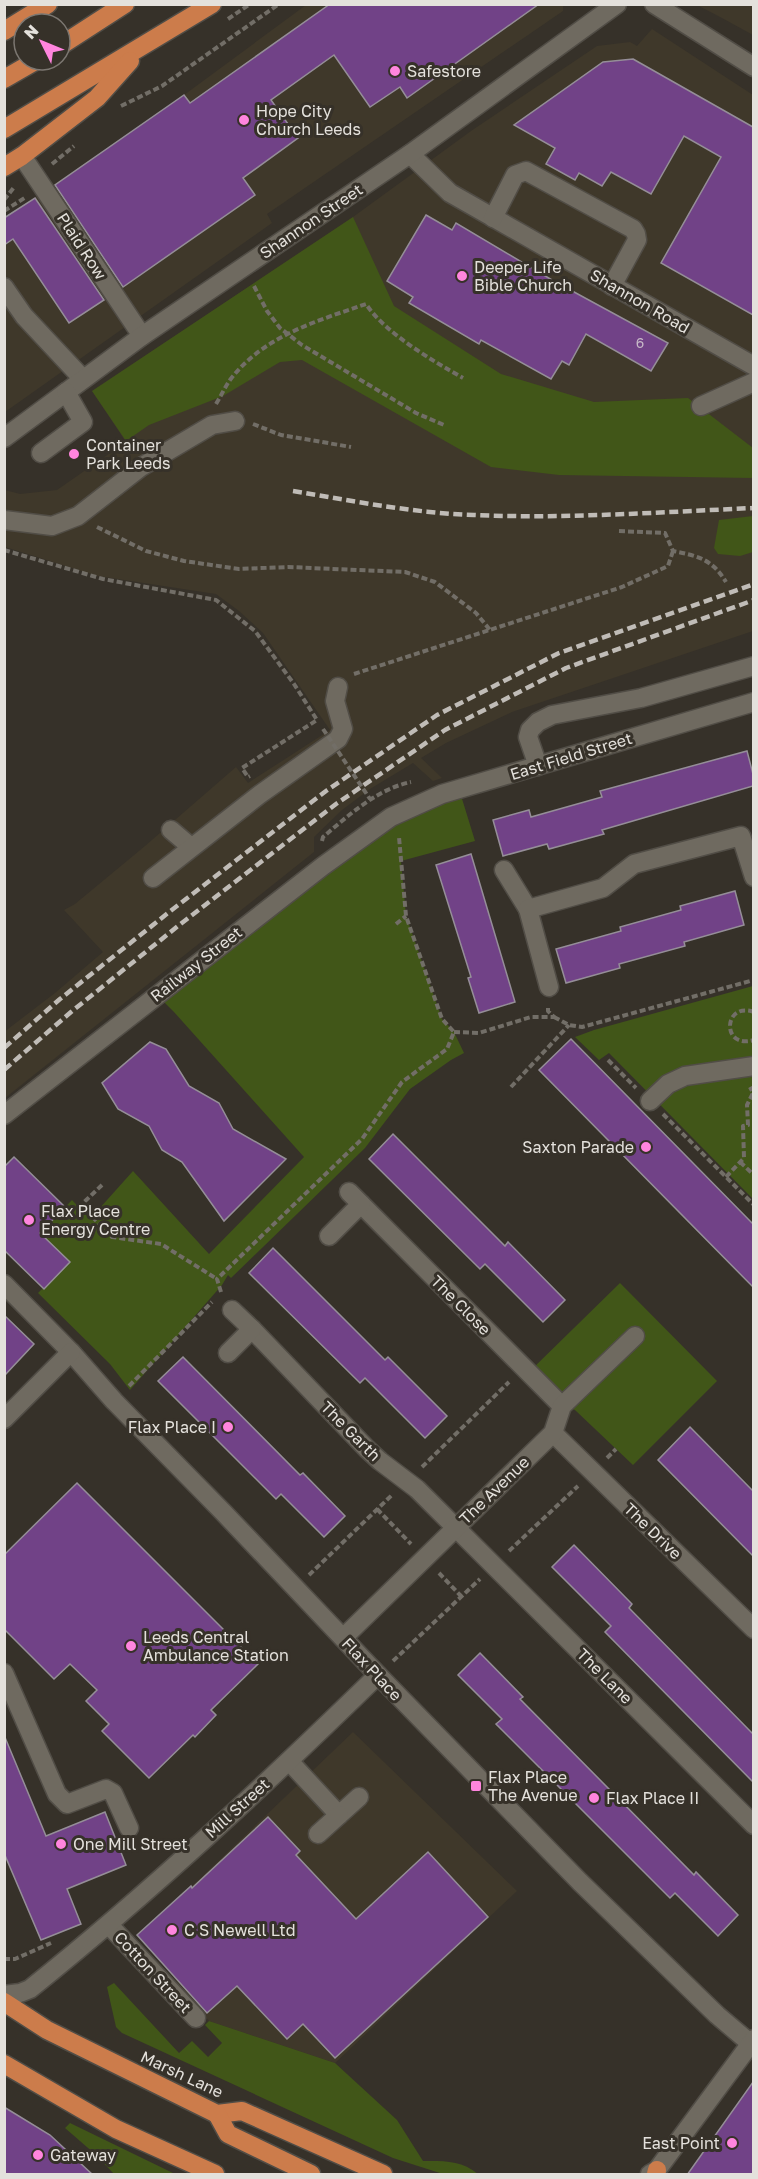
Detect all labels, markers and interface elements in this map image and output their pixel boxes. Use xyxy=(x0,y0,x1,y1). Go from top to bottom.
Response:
north arrow xyxy=(12,12,72,72)
text: N xyxy=(20,20,42,43)
place label: Safestore xyxy=(407,61,481,81)
marker: Safestore xyxy=(388,64,402,78)
place label: Hope City Church Leeds xyxy=(256,101,361,139)
marker: Hope City Church Leeds xyxy=(237,113,251,127)
street label: Shannon Street xyxy=(256,179,366,263)
street label: Plaid Row xyxy=(53,209,111,283)
place label: Deeper Life Bible Church xyxy=(474,257,572,295)
street label: Shannon Road xyxy=(587,264,693,338)
marker: Deeper Life Bible Church xyxy=(455,269,469,283)
house number: 6 xyxy=(636,334,644,351)
place label: Container Park Leeds xyxy=(86,435,170,473)
marker: Container Park Leeds xyxy=(67,447,81,461)
street label: East Field Street xyxy=(507,728,635,784)
street label: Railway Street xyxy=(146,922,246,1006)
place label: Saxton Parade xyxy=(522,1137,634,1157)
marker: Saxton Parade xyxy=(639,1140,653,1154)
place label: Flax Place Energy Centre xyxy=(41,1201,150,1239)
marker: Flax Place Energy Centre xyxy=(22,1213,36,1227)
street label: The Close xyxy=(427,1271,495,1339)
street label: The Garth xyxy=(317,1397,385,1465)
place label: Flax Place I xyxy=(128,1417,216,1437)
marker: Flax Place I xyxy=(221,1420,235,1434)
street label: The Avenue xyxy=(455,1452,533,1528)
street label: The Drive xyxy=(620,1499,686,1563)
place label: Leeds Central Ambulance Station xyxy=(143,1627,289,1665)
street label: Flax Place xyxy=(338,1633,406,1705)
marker: Leeds Central Ambulance Station xyxy=(124,1639,138,1653)
street label: The Lane xyxy=(573,1644,637,1708)
place label: Flax Place The Avenue xyxy=(488,1767,578,1805)
street label: Mill Street xyxy=(201,1774,273,1842)
marker: Flax Place The Avenue xyxy=(469,1779,483,1793)
place label: Flax Place II xyxy=(606,1788,699,1808)
marker: Flax Place II xyxy=(587,1791,601,1805)
place label: One Mill Street xyxy=(73,1834,188,1854)
marker: One Mill Street xyxy=(54,1837,68,1851)
place label: C S Newell Ltd xyxy=(184,1920,296,1940)
marker: C S Newell Ltd xyxy=(165,1923,179,1937)
street label: Cotton Street xyxy=(110,1927,196,2017)
street label: Marsh Lane xyxy=(138,2046,226,2102)
place label: East Point xyxy=(642,2133,720,2153)
marker: East Point xyxy=(725,2136,739,2150)
place label: Gateway xyxy=(50,2145,116,2165)
marker: Gateway xyxy=(31,2148,45,2162)

